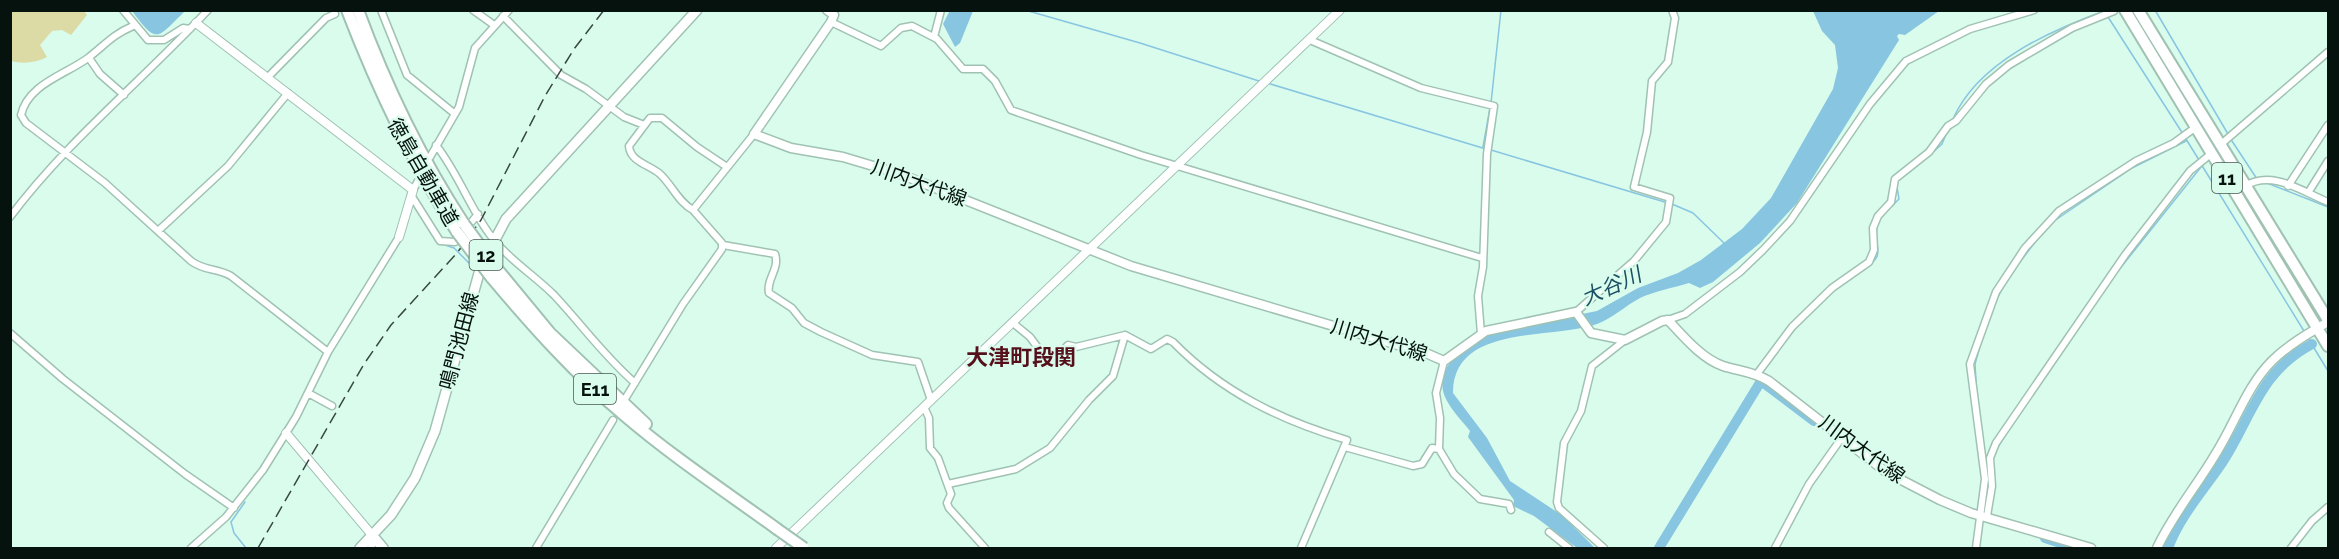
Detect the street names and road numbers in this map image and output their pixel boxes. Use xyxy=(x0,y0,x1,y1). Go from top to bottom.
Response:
street label: 徳島自動車道 xyxy=(383,114,463,230)
street label: 川内大代線 xyxy=(868,155,970,211)
road number: 11 xyxy=(2212,163,2242,193)
road number: 12 xyxy=(470,240,502,270)
street label: 鳴門池田線 xyxy=(434,290,484,392)
street label: 川内大代線 xyxy=(1328,314,1430,366)
road number: E11 xyxy=(574,374,616,404)
street label: 川内大代線 xyxy=(1814,410,1910,488)

